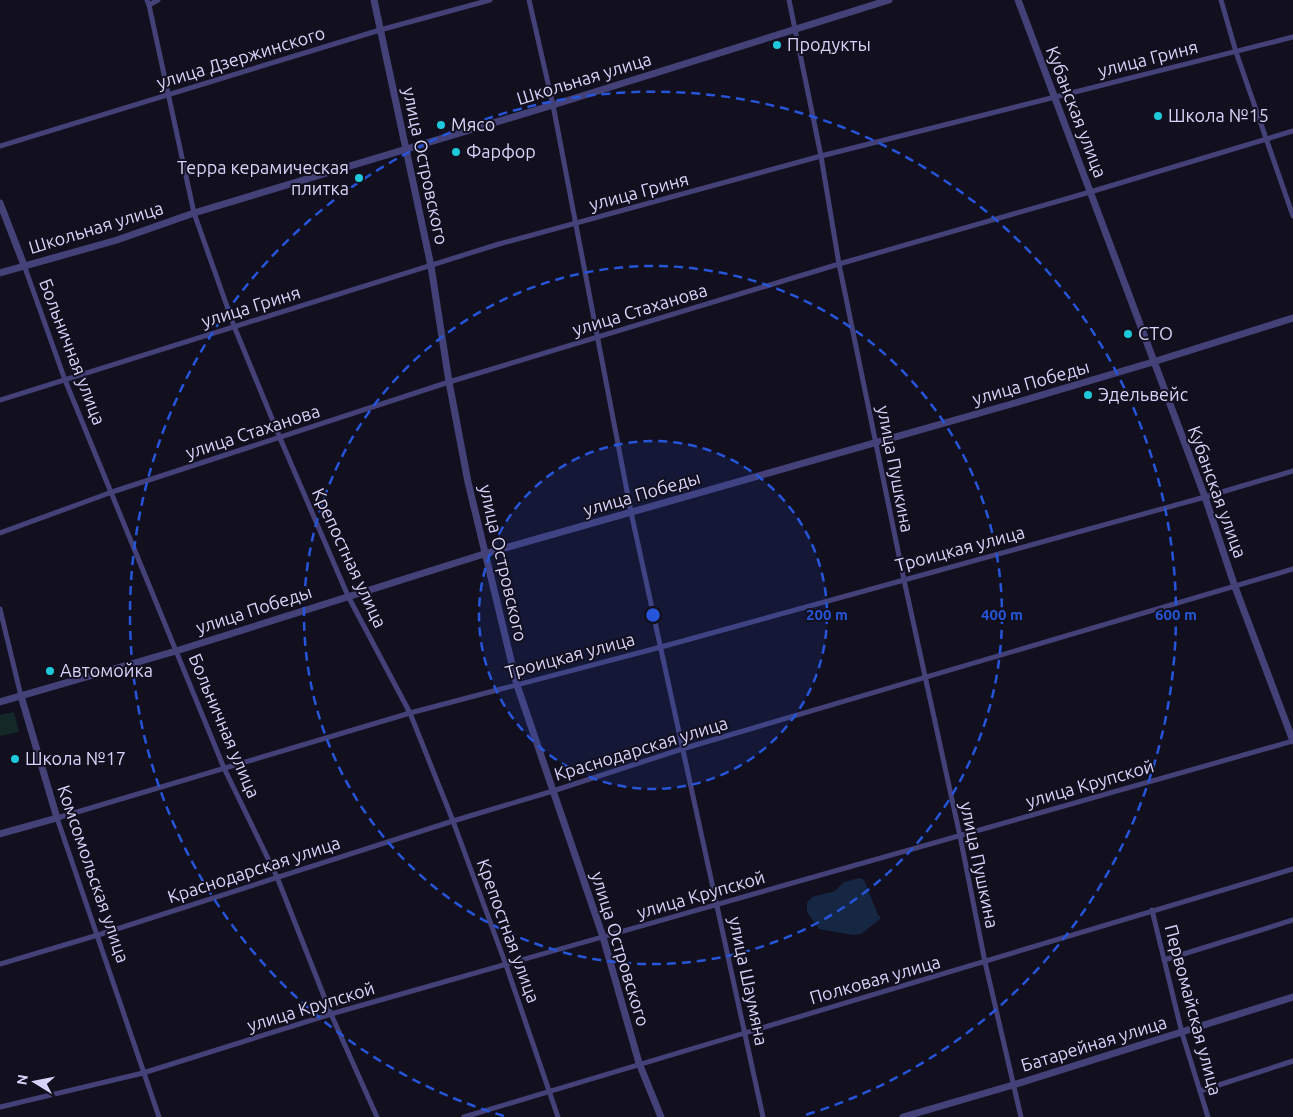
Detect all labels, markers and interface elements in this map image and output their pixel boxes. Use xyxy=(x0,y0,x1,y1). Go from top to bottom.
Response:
street label: улица Дзержинского xyxy=(154,22,327,92)
place label: Продукты xyxy=(787,34,871,54)
street label: улица Гриня xyxy=(1096,36,1200,80)
marker: Продукты xyxy=(771,39,783,51)
street label: Кубанская улица xyxy=(1043,43,1111,180)
street label: Школьная улица xyxy=(514,48,653,108)
street label: улица Островского xyxy=(400,85,452,246)
place label: Школа №15 xyxy=(1168,105,1269,125)
marker: Школа №15 xyxy=(1152,110,1164,122)
place label: Мясо xyxy=(451,114,495,134)
marker: Мясо xyxy=(435,119,447,131)
place label: Фарфор xyxy=(466,141,536,161)
marker: Фарфор xyxy=(450,146,462,158)
place label: Терра керамическая плитка xyxy=(177,157,349,198)
street label: улица Гриня xyxy=(587,168,691,214)
marker: Терра керамическая плитка xyxy=(353,172,365,184)
street label: Школьная улица xyxy=(26,197,165,257)
street label: Больничная улица xyxy=(36,276,110,428)
street label: улица Стаханова xyxy=(570,279,710,339)
street label: улица Гриня xyxy=(199,282,303,331)
place label: СТО xyxy=(1138,323,1173,343)
marker: СТО xyxy=(1122,328,1134,340)
street label: улица Победы xyxy=(970,356,1092,408)
place label: Эдельвейс xyxy=(1098,384,1188,404)
marker: Эдельвейс xyxy=(1082,389,1094,401)
street label: улица Стаханова xyxy=(183,400,322,462)
street label: улица Пушкина xyxy=(874,404,918,534)
street label: Кубанская улица xyxy=(1185,423,1251,560)
street label: улица Победы xyxy=(581,467,703,519)
street label: улица Островского xyxy=(476,482,532,643)
street label: Крепостная улица xyxy=(309,485,391,631)
street label: Троицкая улица xyxy=(893,521,1027,575)
street label: улица Победы xyxy=(193,581,314,637)
centre of rings xyxy=(644,606,662,624)
text: 200 m xyxy=(806,606,848,623)
text: 400 m xyxy=(981,606,1023,623)
text: 600 m xyxy=(1155,606,1197,623)
street label: Троицкая улица xyxy=(503,628,637,682)
street label: Больничная улица xyxy=(185,650,264,801)
place label: Автомойка xyxy=(60,660,153,680)
marker: Автомойка xyxy=(44,665,56,677)
street label: Краснодарская улица xyxy=(552,712,730,784)
place label: Школа №17 xyxy=(25,748,126,768)
marker: Школа №17 xyxy=(9,753,21,765)
street label: улица Крупской xyxy=(1023,755,1156,811)
street label: Комсомольская улица xyxy=(54,782,134,965)
street label: улица Пушкина xyxy=(957,800,1003,930)
street label: Краснодарская улица xyxy=(165,832,343,906)
street label: Крепостная улица xyxy=(474,856,544,1005)
street label: улица Крупской xyxy=(634,866,767,922)
street label: улица Островского xyxy=(588,869,654,1028)
street label: улица Шаумяна xyxy=(726,914,772,1047)
street label: Первомайская улица xyxy=(1161,922,1226,1097)
street label: Полковая улица xyxy=(807,951,942,1007)
street label: улица Крупской xyxy=(244,977,377,1035)
street label: Батарейная улица xyxy=(1018,1011,1169,1075)
north arrow xyxy=(10,1057,60,1107)
text: N xyxy=(13,1073,31,1086)

